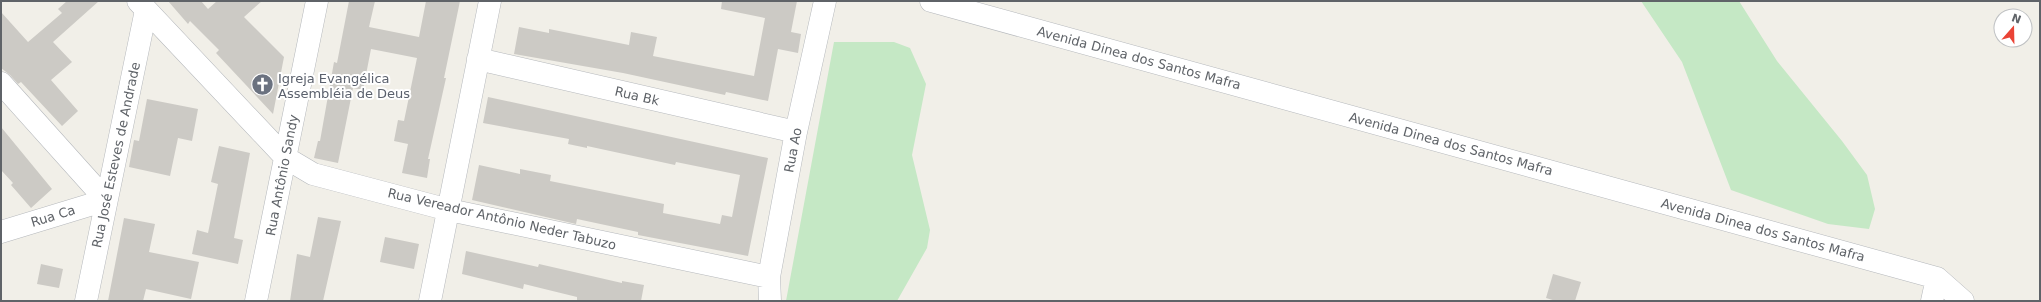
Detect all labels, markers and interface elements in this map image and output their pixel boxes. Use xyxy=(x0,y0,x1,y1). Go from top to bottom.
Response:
north arrow xyxy=(1993,8,2033,48)
text: N xyxy=(2010,11,2023,27)
street label: Avenida Dinea dos Santos Mafra xyxy=(1035,24,1243,92)
street label: Rua José Esteves de Andrade xyxy=(89,61,143,249)
place label: Igreja Evangélica Assembléia de Deus xyxy=(278,71,410,101)
church icon: Igreja Evangélica Assembléia de Deus xyxy=(249,72,275,98)
street label: Rua Bk xyxy=(613,84,661,109)
street label: Avenida Dinea dos Santos Mafra xyxy=(1347,110,1555,178)
street label: Rua Antônio Sandy xyxy=(263,113,301,237)
street label: Rua Ao xyxy=(781,126,805,174)
street label: Rua Vereador Antônio Neder Tabuzo xyxy=(386,185,618,253)
street label: Avenida Dinea dos Santos Mafra xyxy=(1659,196,1867,264)
street label: Rua Ca xyxy=(29,202,77,230)

